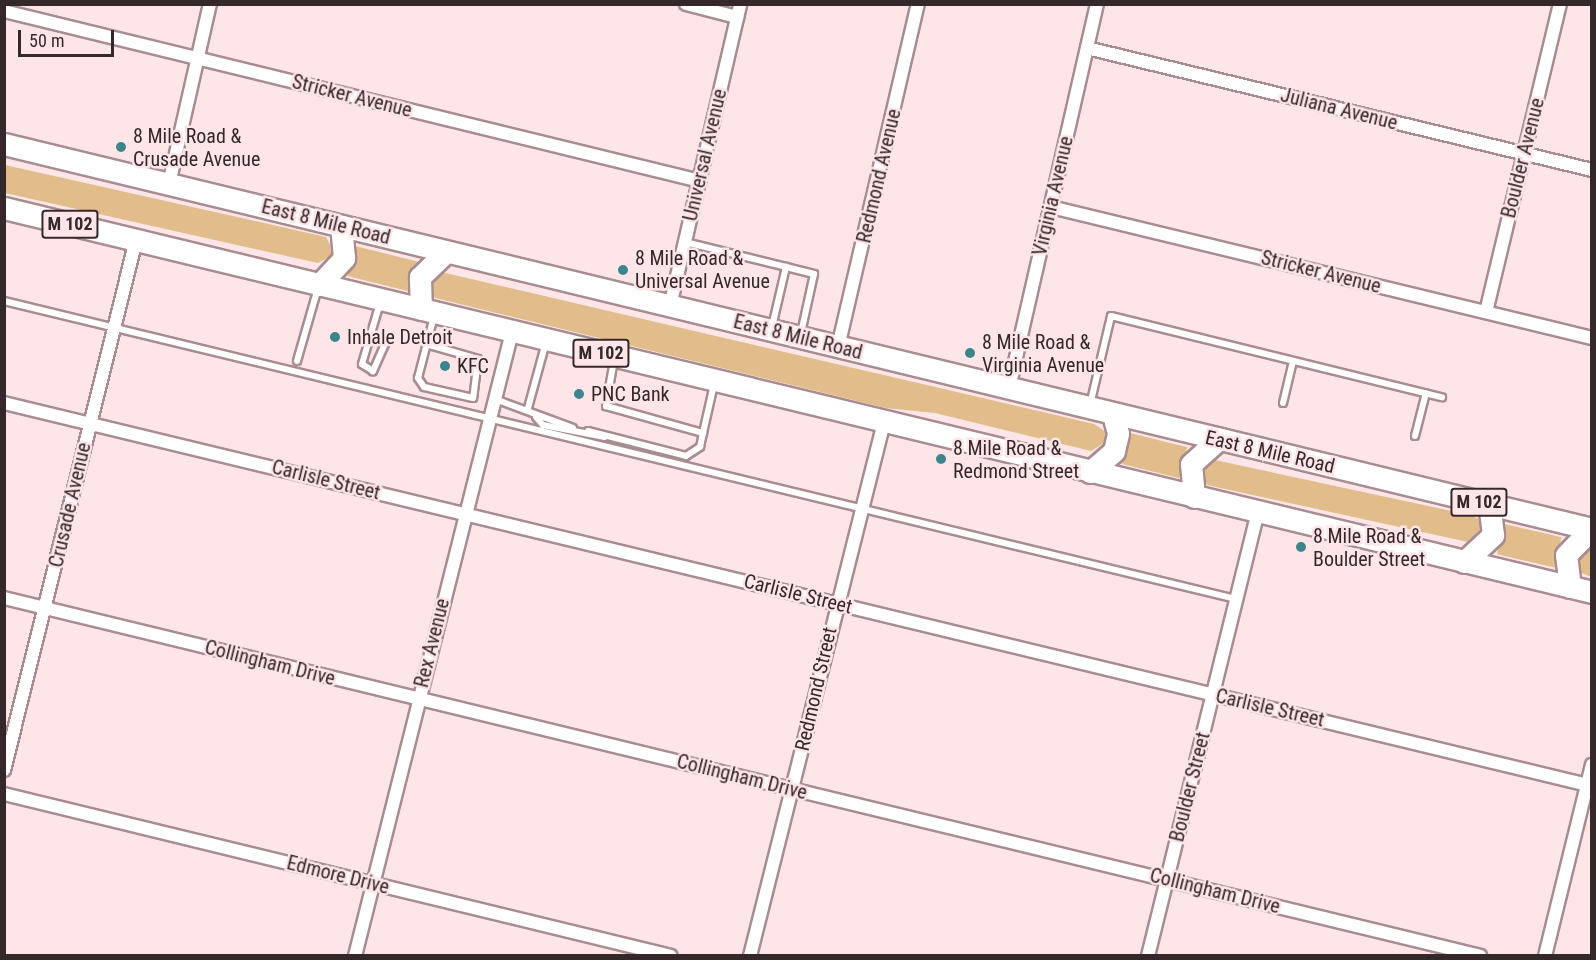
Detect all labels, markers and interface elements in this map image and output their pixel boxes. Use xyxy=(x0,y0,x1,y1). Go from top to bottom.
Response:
scale bar xyxy=(21,18,117,56)
text: 50 m xyxy=(29,30,64,51)
street label: Stricker Avenue xyxy=(290,70,414,122)
street label: Juliana Avenue xyxy=(1278,83,1400,135)
street label: Universal Avenue xyxy=(678,87,732,223)
street label: Boulder Avenue xyxy=(1497,96,1549,220)
street label: Redmond Avenue xyxy=(852,107,906,245)
place label: 8 Mile Road & Crusade Avenue xyxy=(133,124,260,171)
street label: Virginia Avenue xyxy=(1028,134,1078,258)
marker: 8 Mile Road & Crusade Avenue xyxy=(114,140,128,154)
street label: East 8 Mile Road xyxy=(259,194,393,250)
road number: M 102 xyxy=(40,209,100,239)
place label: 8 Mile Road & Universal Avenue xyxy=(635,246,770,293)
street label: Stricker Avenue xyxy=(1259,246,1383,298)
marker: 8 Mile Road & Universal Avenue xyxy=(616,263,630,277)
street label: East 8 Mile Road xyxy=(731,309,865,365)
place label: Inhale Detroit xyxy=(347,325,453,349)
marker: Inhale Detroit xyxy=(328,330,342,344)
place label: 8 Mile Road & Virginia Avenue xyxy=(982,330,1104,377)
road number: M 102 xyxy=(571,338,631,368)
marker: 8 Mile Road & Virginia Avenue xyxy=(963,346,977,360)
place label: KFC xyxy=(457,354,489,378)
marker: KFC xyxy=(438,359,452,373)
place label: PNC Bank xyxy=(591,382,670,406)
marker: PNC Bank xyxy=(572,387,586,401)
street label: East 8 Mile Road xyxy=(1203,425,1337,479)
place label: 8 Mile Road & Redmond Street xyxy=(953,436,1079,483)
street label: Crusade Avenue xyxy=(44,440,96,570)
marker: 8 Mile Road & Redmond Street xyxy=(934,452,948,466)
street label: Carlisle Street xyxy=(269,455,383,505)
road number: M 102 xyxy=(1449,487,1509,517)
place label: 8 Mile Road & Boulder Street xyxy=(1313,524,1425,571)
marker: 8 Mile Road & Boulder Street xyxy=(1294,540,1308,554)
street label: Carlisle Street xyxy=(741,569,855,619)
street label: Rex Avenue xyxy=(409,596,455,690)
street label: Redmond Street xyxy=(790,625,842,753)
street label: Collingham Drive xyxy=(202,635,338,691)
street label: Carlisle Street xyxy=(1213,684,1327,732)
street label: Boulder Street xyxy=(1165,730,1215,844)
street label: Collingham Drive xyxy=(674,749,810,805)
street label: Edmore Drive xyxy=(284,851,392,899)
street label: Collingham Drive xyxy=(1147,863,1283,919)

